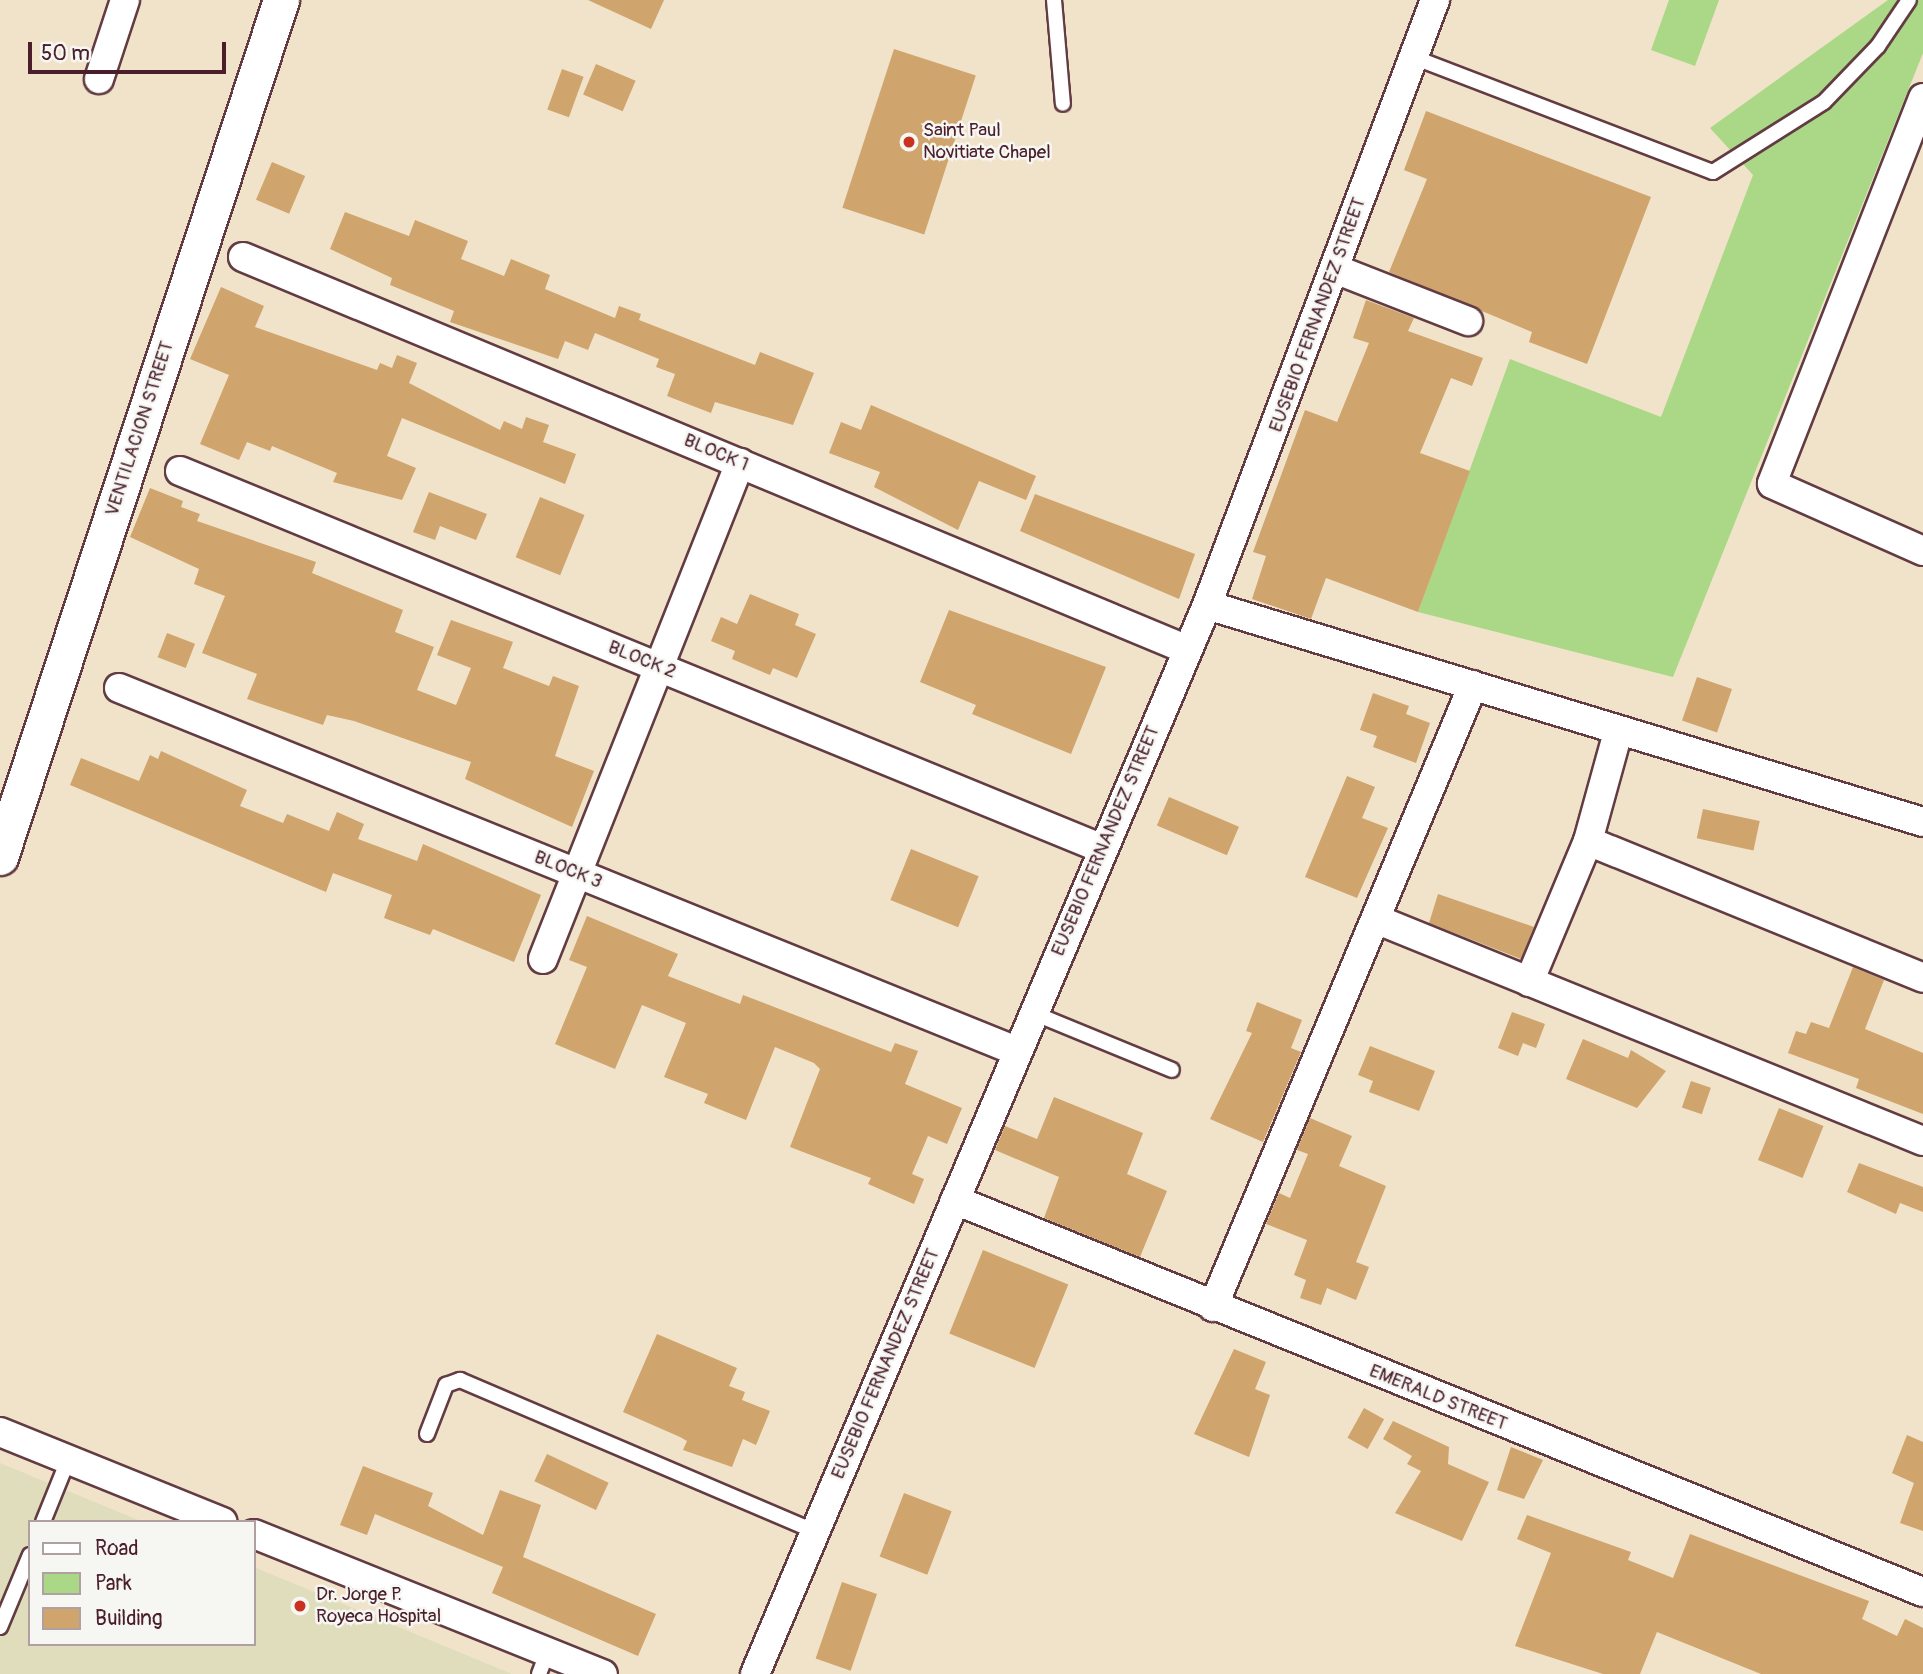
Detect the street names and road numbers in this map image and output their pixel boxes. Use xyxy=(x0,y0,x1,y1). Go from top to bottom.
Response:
street label: EUSEBIO FERNANDEZ STREET xyxy=(1265,195,1371,435)
street label: VENTILACION STREET xyxy=(101,339,179,519)
street label: BLOCK 1 xyxy=(680,429,752,477)
street label: BLOCK 2 xyxy=(605,636,679,684)
street label: EUSEBIO FERNANDEZ STREET xyxy=(1047,722,1165,960)
street label: BLOCK 3 xyxy=(531,846,605,894)
street label: EUSEBIO FERNANDEZ STREET xyxy=(827,1245,945,1483)
street label: EMERALD STREET xyxy=(1366,1360,1510,1436)

